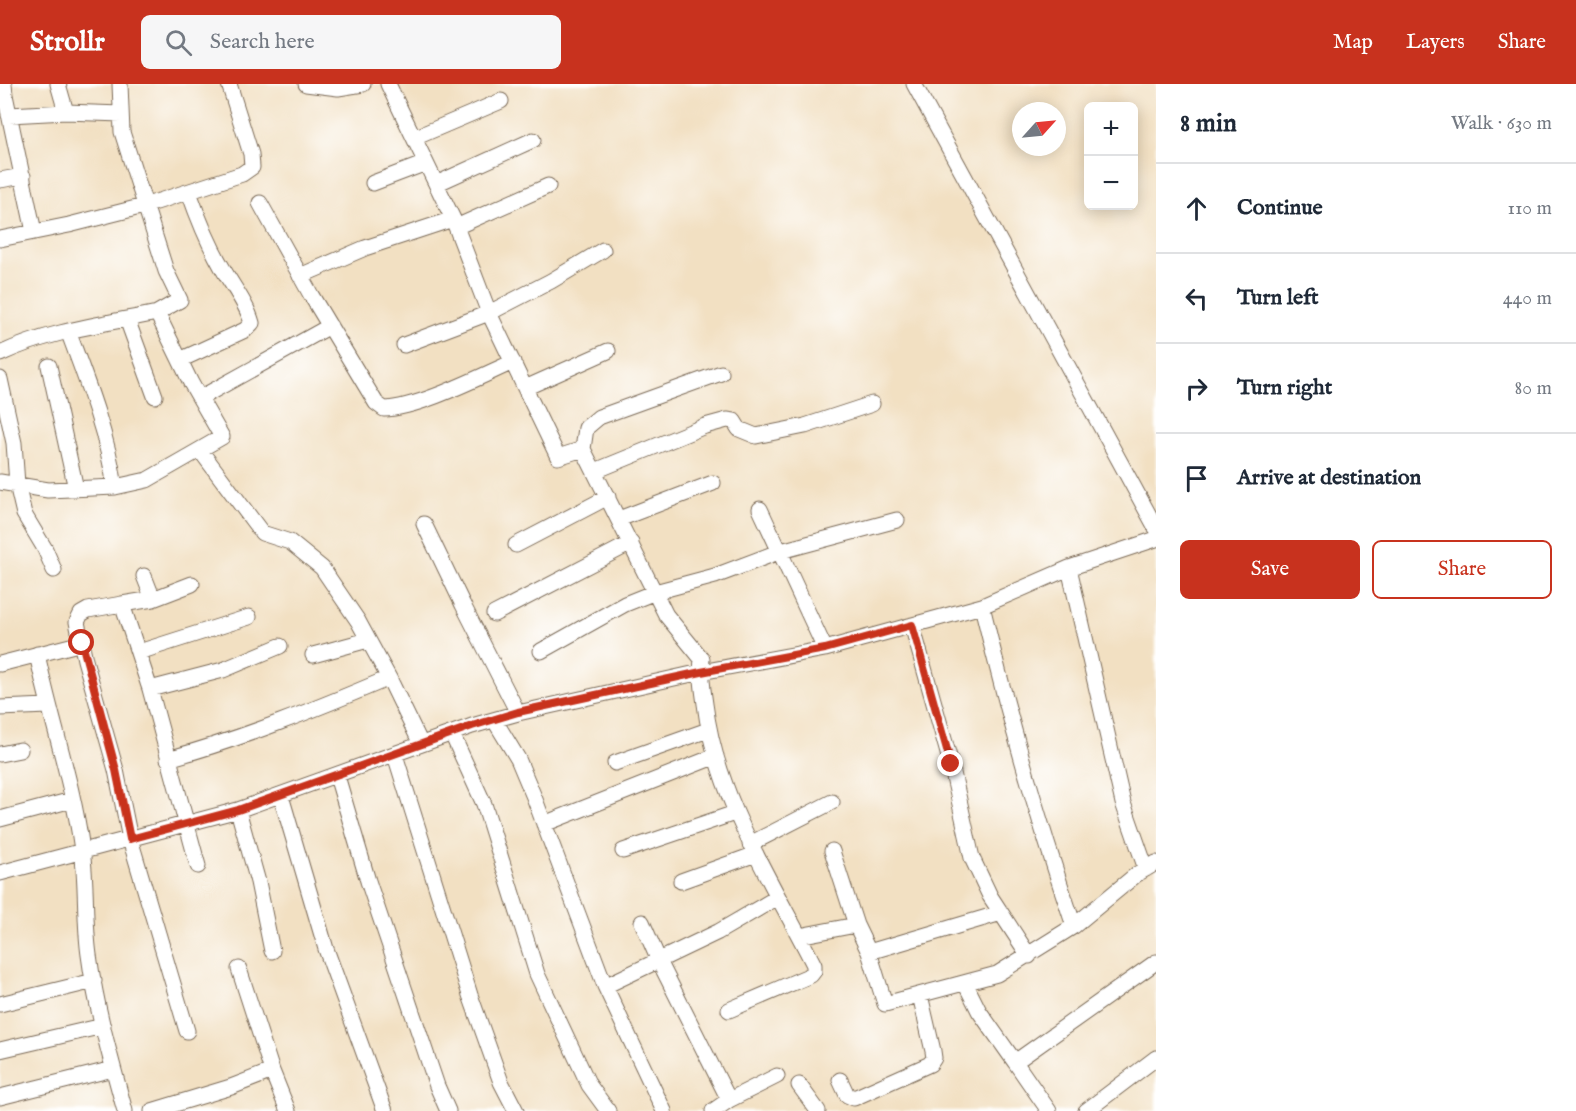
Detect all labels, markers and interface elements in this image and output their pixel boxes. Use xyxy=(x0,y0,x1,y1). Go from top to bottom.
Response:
search box xyxy=(141,15,561,69)
text: Strollr xyxy=(30,25,105,60)
icon: search xyxy=(162,26,195,59)
text: Search here xyxy=(210,28,315,56)
text: Map xyxy=(1333,29,1373,56)
text: Layers xyxy=(1406,29,1465,56)
text: Share xyxy=(1498,29,1546,56)
north arrow xyxy=(1012,102,1066,156)
map controls xyxy=(1084,102,1138,210)
button: + xyxy=(1084,102,1138,156)
text: 8 min xyxy=(1180,107,1237,140)
text: Walk · 630 m xyxy=(1451,111,1552,136)
button: − xyxy=(1084,156,1138,210)
icon: ahead xyxy=(1180,192,1213,225)
text: Continue xyxy=(1237,194,1323,222)
text: 110 m xyxy=(1508,196,1552,221)
icon: left xyxy=(1180,282,1213,315)
text: Turn left xyxy=(1237,284,1319,312)
text: 440 m xyxy=(1503,286,1552,311)
icon: right xyxy=(1180,372,1213,405)
text: Turn right xyxy=(1237,374,1332,402)
text: 80 m xyxy=(1515,376,1552,401)
icon: arrive xyxy=(1180,462,1213,495)
text: Arrive at destination xyxy=(1237,464,1421,492)
button: Save xyxy=(1180,540,1360,599)
button: Share xyxy=(1372,540,1552,599)
route start xyxy=(68,629,94,655)
route end xyxy=(937,750,963,776)

